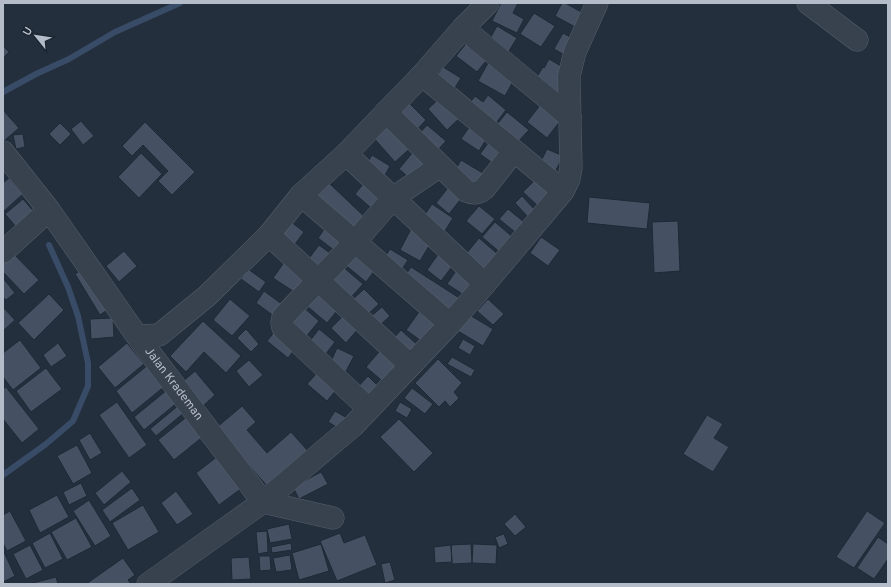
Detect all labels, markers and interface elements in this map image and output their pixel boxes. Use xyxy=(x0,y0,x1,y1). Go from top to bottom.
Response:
north arrow xyxy=(16,16,56,56)
text: U xyxy=(20,25,36,38)
street label: Jalan Krademan xyxy=(141,344,206,424)

